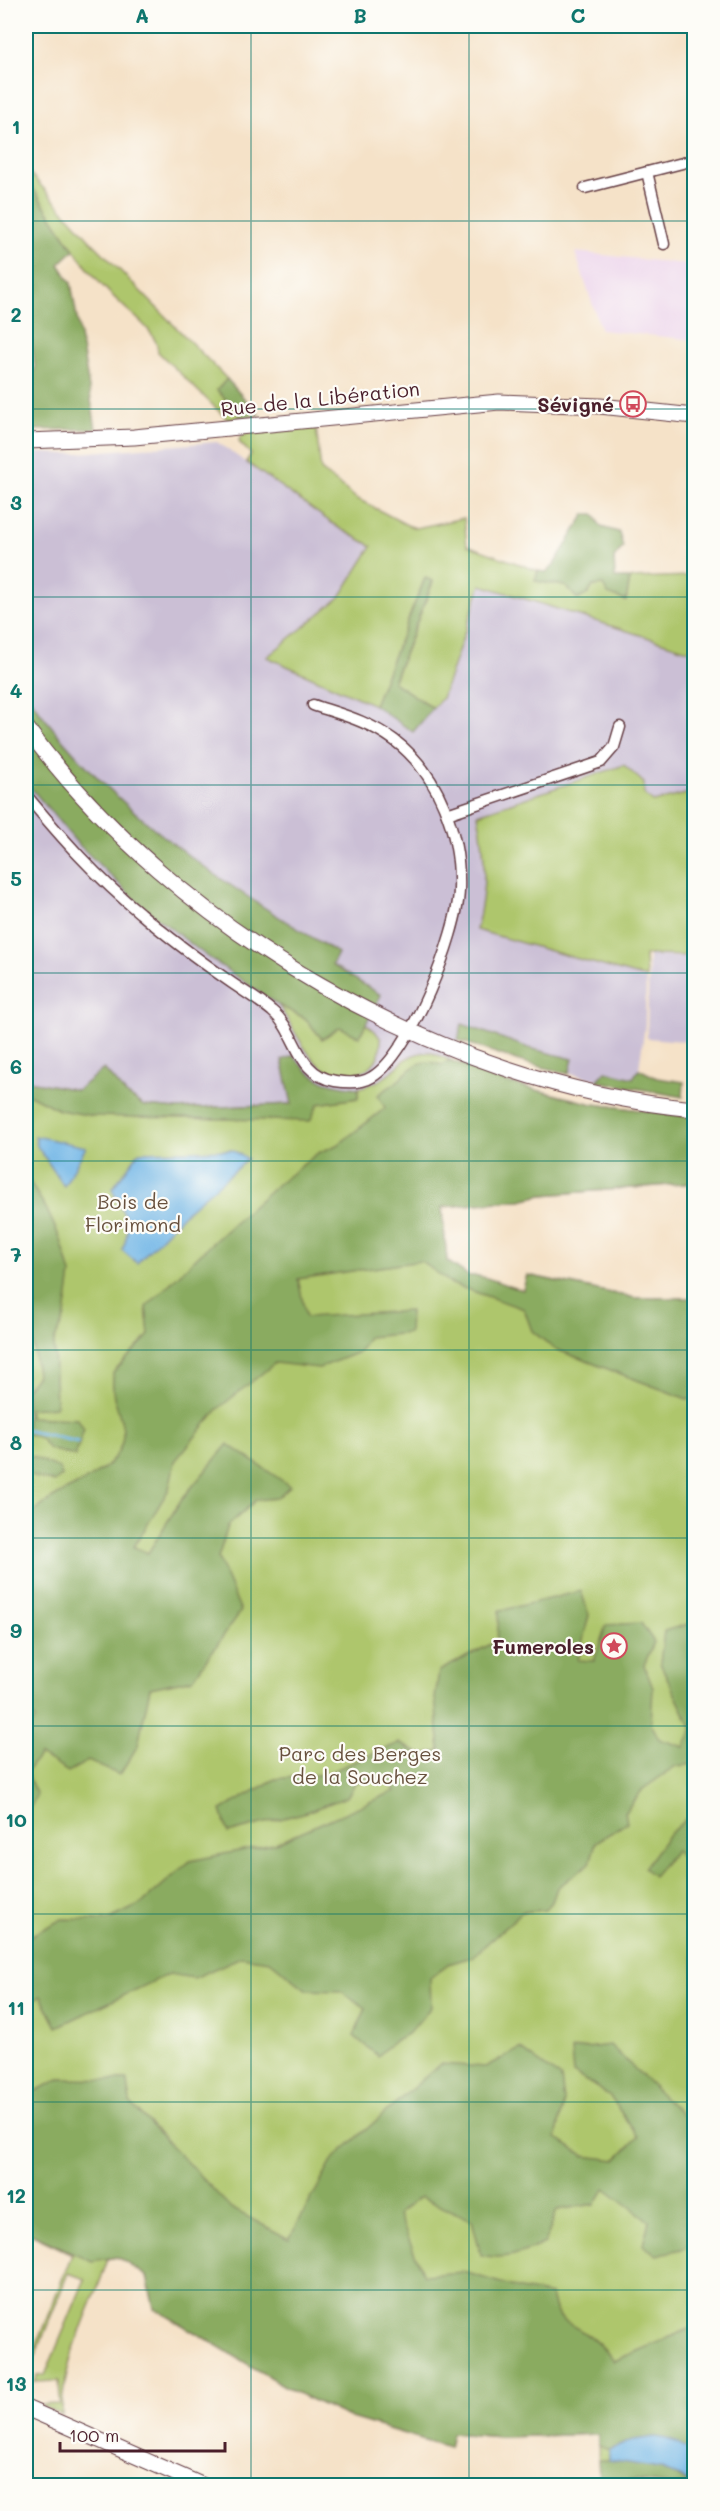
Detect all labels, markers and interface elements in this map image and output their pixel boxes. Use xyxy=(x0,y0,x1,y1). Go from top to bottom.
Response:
text: A xyxy=(135,2,149,28)
text: B xyxy=(353,2,367,28)
text: C xyxy=(571,2,586,28)
text: 1 xyxy=(12,113,20,139)
text: 2 xyxy=(10,301,22,327)
street label: Rue de la Libération xyxy=(219,375,421,421)
bus stop icon: Sévigné xyxy=(618,389,648,419)
place label: Sévigné xyxy=(537,391,614,417)
text: 3 xyxy=(10,489,22,515)
text: 4 xyxy=(10,677,23,703)
text: 5 xyxy=(10,865,22,891)
text: 6 xyxy=(10,1053,22,1079)
park label: Bois de Florimond xyxy=(85,1188,181,1237)
text: 7 xyxy=(10,1241,22,1267)
text: 8 xyxy=(10,1429,22,1455)
text: 9 xyxy=(10,1617,22,1643)
place icon: Fumeroles xyxy=(599,1631,629,1661)
place label: Fumeroles xyxy=(492,1633,594,1659)
park label: Parc des Berges de la Souchez xyxy=(279,1740,441,1789)
text: 10 xyxy=(5,1806,27,1832)
text: 11 xyxy=(7,1994,25,2020)
text: 12 xyxy=(6,2182,26,2208)
text: 13 xyxy=(6,2370,26,2396)
scale bar xyxy=(60,2415,225,2453)
text: 100 m xyxy=(69,2423,119,2447)

